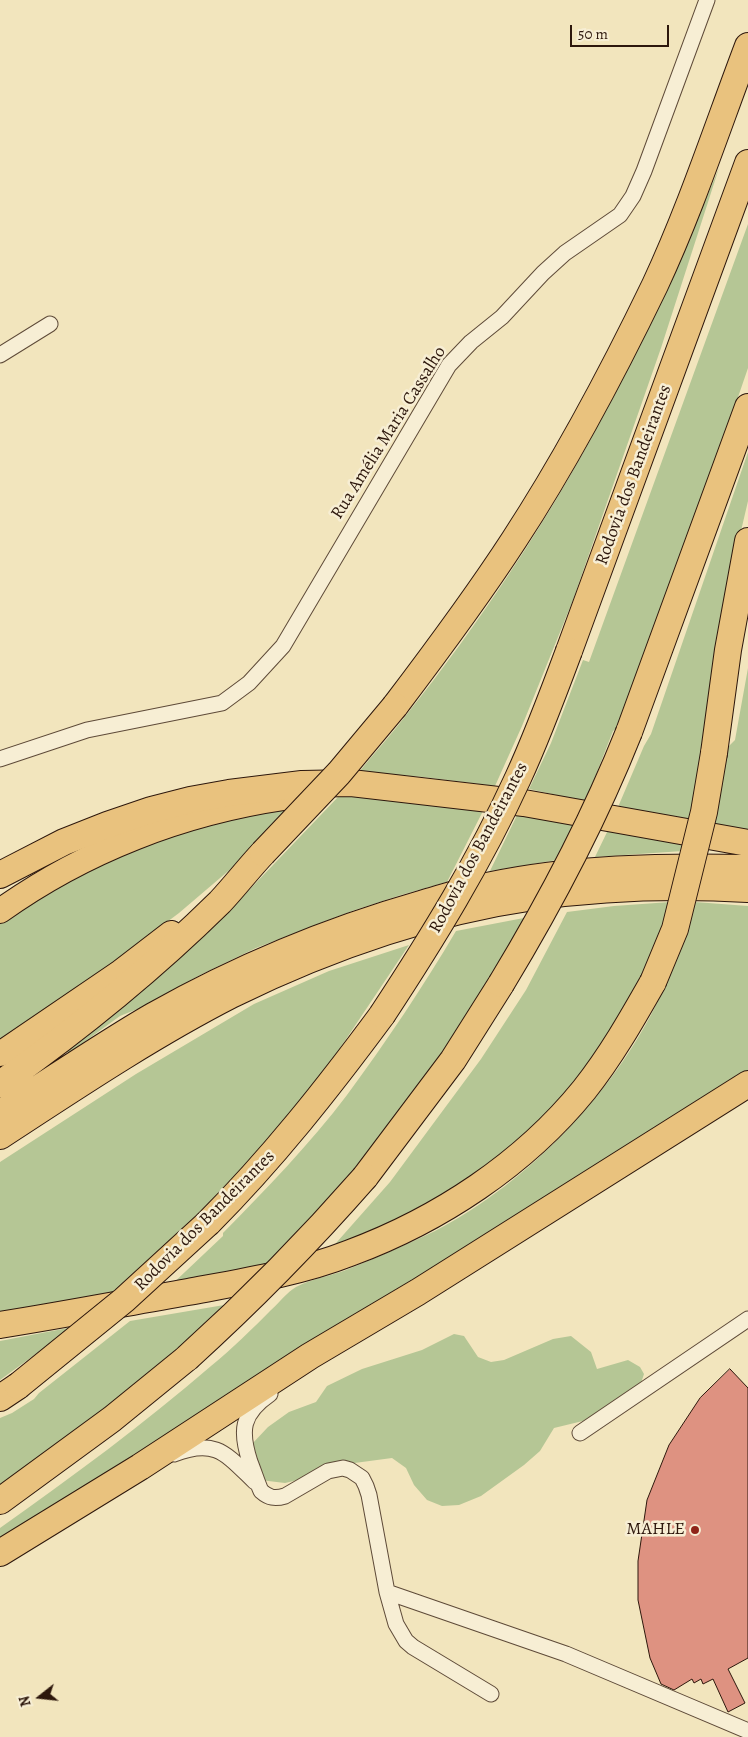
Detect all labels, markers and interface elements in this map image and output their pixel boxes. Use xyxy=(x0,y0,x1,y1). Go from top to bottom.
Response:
scale bar xyxy=(573,15,672,47)
text: 50 m xyxy=(578,24,608,44)
street label: Rua Amélia Maria Cassalho xyxy=(327,343,451,523)
street label: Rodovia dos Bandeirantes xyxy=(591,382,677,568)
street label: Rodovia dos Bandeirantes xyxy=(425,759,533,937)
street label: Rodovia dos Bandeirantes xyxy=(130,1146,280,1296)
place label: MAHLE xyxy=(626,1519,685,1541)
marker: MAHLE xyxy=(689,1524,701,1536)
north arrow xyxy=(15,1672,65,1722)
text: N xyxy=(15,1694,36,1709)

